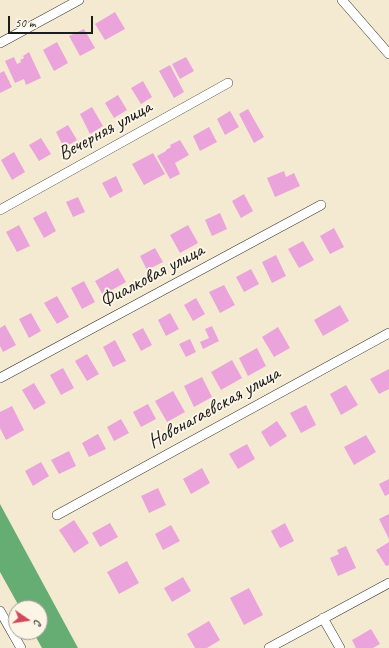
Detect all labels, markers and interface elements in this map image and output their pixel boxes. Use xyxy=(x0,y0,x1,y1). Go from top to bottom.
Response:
scale bar xyxy=(10,8,95,34)
text: 50 m xyxy=(15,15,35,31)
street label: Вечерняя улица xyxy=(54,96,156,166)
street label: Фиалковая улица xyxy=(96,239,208,313)
street label: Новонагаевская улица xyxy=(144,362,284,454)
north arrow xyxy=(8,600,48,640)
text: С xyxy=(31,618,46,627)

